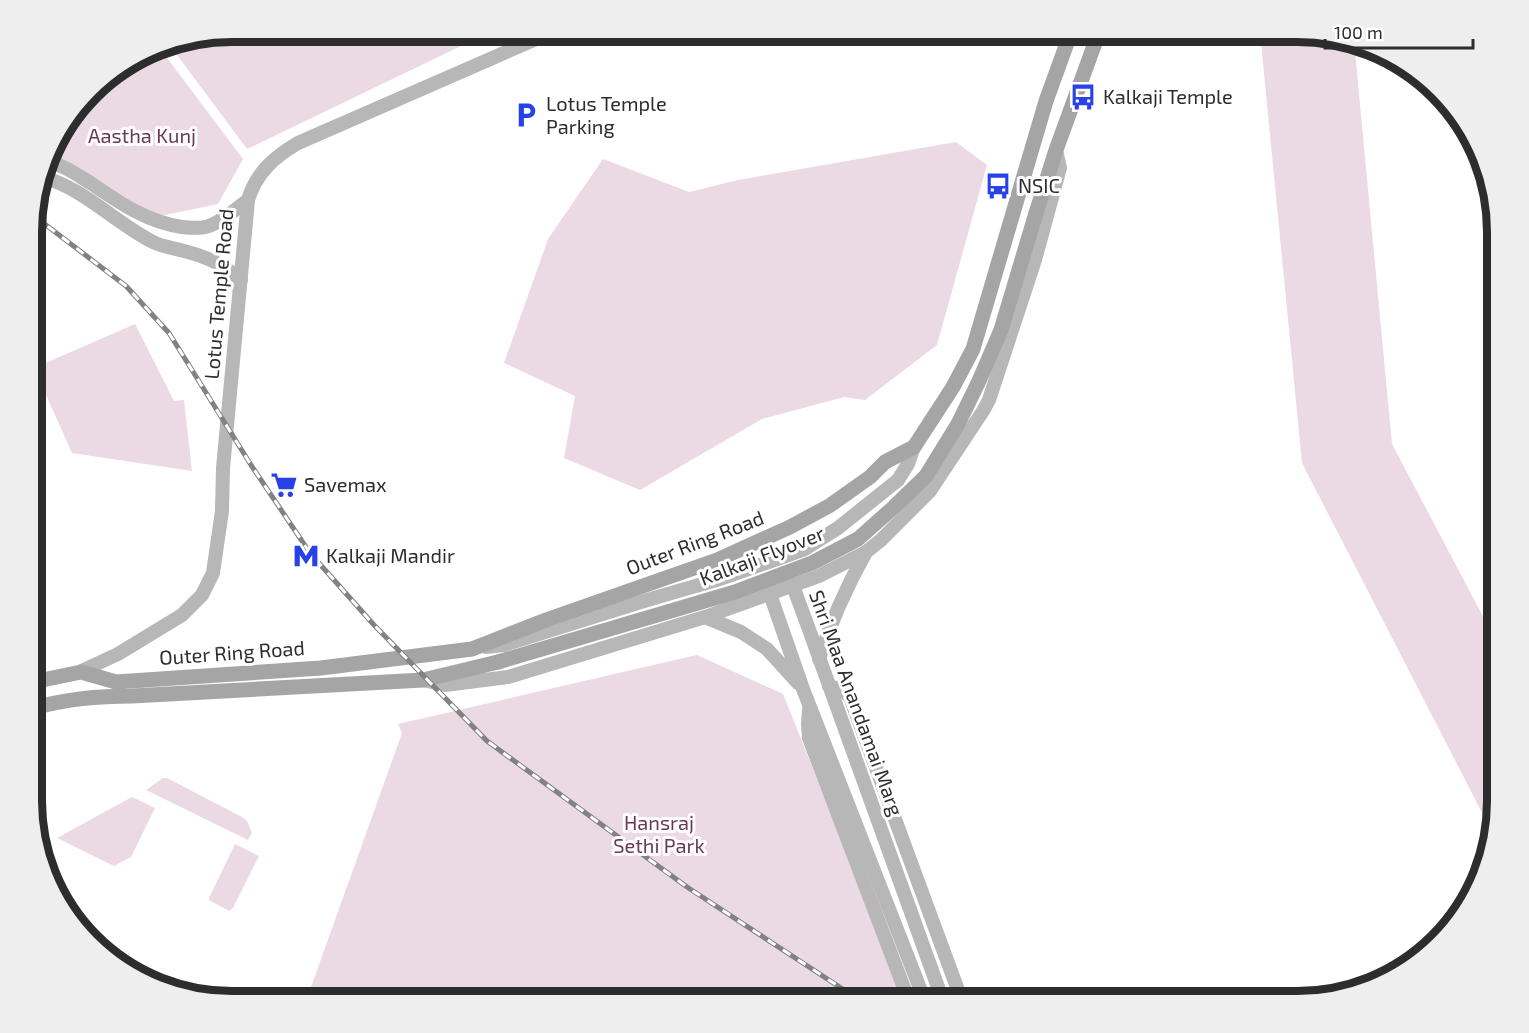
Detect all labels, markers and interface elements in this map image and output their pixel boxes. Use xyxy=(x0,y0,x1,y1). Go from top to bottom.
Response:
scale bar xyxy=(1325,12,1474,50)
text: 100 m xyxy=(1334,21,1383,43)
bus stop icon: Kalkaji Temple xyxy=(1068,82,1098,112)
place label: Kalkaji Temple xyxy=(1103,84,1233,108)
place label: Lotus Temple Parking xyxy=(546,91,667,138)
parking icon: Lotus Temple Parking xyxy=(511,100,541,130)
park label: Aastha Kunj xyxy=(88,123,196,147)
bus stop icon: NSIC xyxy=(983,171,1013,201)
place label: NSIC xyxy=(1018,173,1060,197)
street label: Lotus Temple Road xyxy=(199,208,237,380)
supermarket icon: Savemax xyxy=(269,470,299,500)
place label: Savemax xyxy=(304,472,387,496)
street label: Outer Ring Road xyxy=(622,505,767,579)
street label: Kalkaji Flyover xyxy=(696,520,827,590)
metro station icon: Kalkaji Mandir xyxy=(291,541,321,571)
place label: Kalkaji Mandir xyxy=(326,543,455,567)
street label: Shri Maa Anandamai Marg xyxy=(805,587,909,819)
street label: Outer Ring Road xyxy=(158,635,305,669)
park label: Hansraj Sethi Park xyxy=(613,810,705,857)

